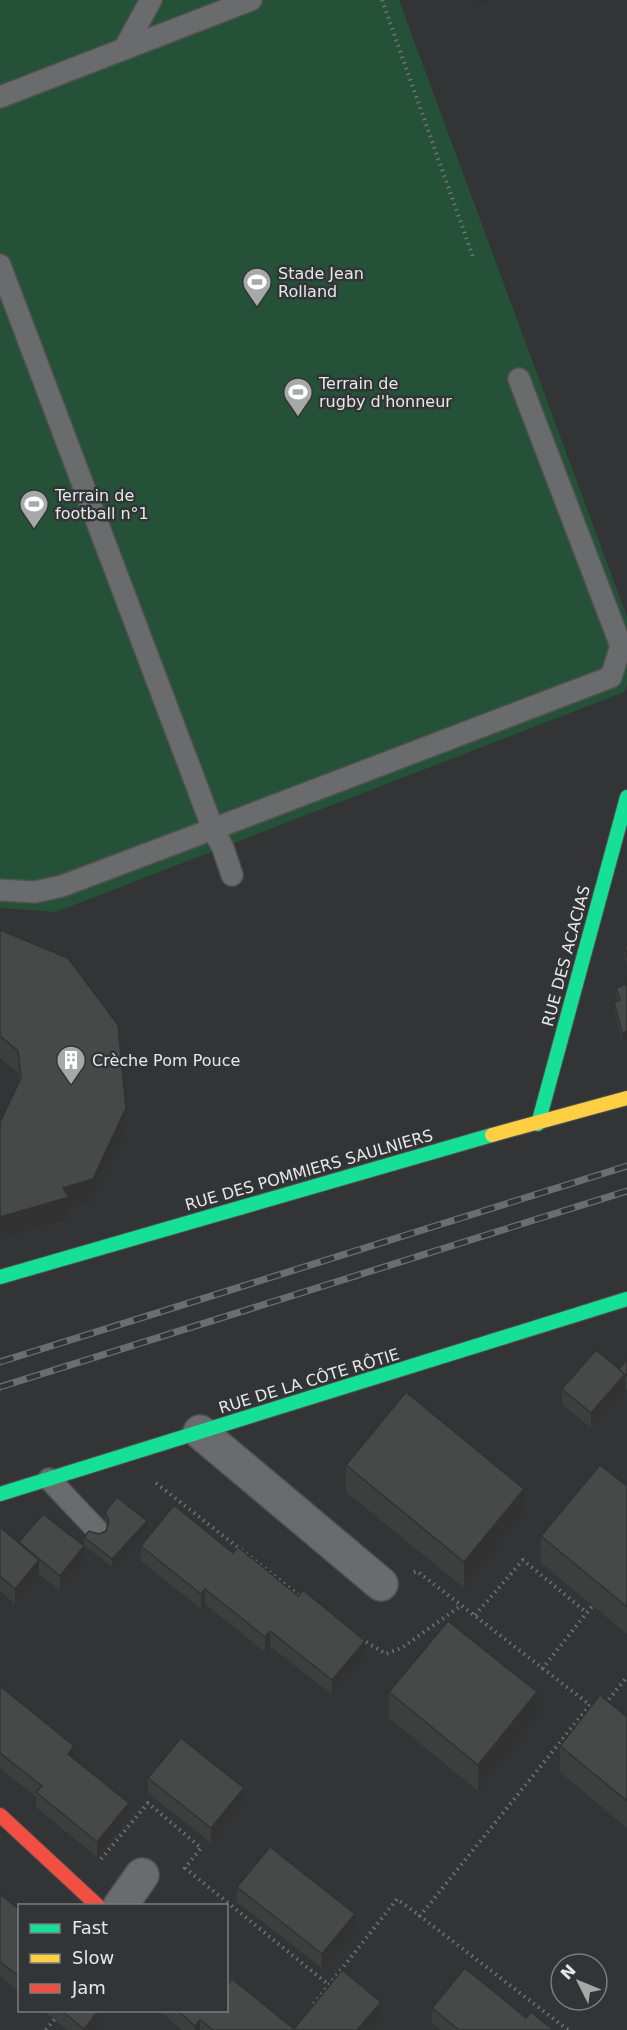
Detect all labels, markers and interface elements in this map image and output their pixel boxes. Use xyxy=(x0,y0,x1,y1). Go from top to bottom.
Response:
place label: Stade Jean Rolland xyxy=(278,264,364,301)
sports icon: Stade Jean Rolland xyxy=(241,266,273,308)
place label: Terrain de rugby d'honneur xyxy=(318,374,452,411)
sports icon: Terrain de rugby d'honneur xyxy=(282,376,314,418)
place label: Terrain de football n°1 xyxy=(54,486,149,523)
sports icon: Terrain de football n°1 xyxy=(18,488,50,530)
street label: RUE DES ACACIAS xyxy=(538,883,594,1029)
building icon: Crèche Pom Pouce xyxy=(55,1044,87,1086)
place label: Crèche Pom Pouce xyxy=(92,1051,240,1070)
street label: RUE DES POMMIERS SAULNIERS xyxy=(183,1125,435,1215)
street label: RUE DE LA CÔTE RÔTIE xyxy=(216,1344,402,1418)
legend xyxy=(18,1904,228,2012)
text: Fast xyxy=(72,1917,108,1938)
text: Slow xyxy=(72,1947,114,1968)
north arrow xyxy=(549,1952,609,2012)
text: N xyxy=(557,1961,580,1983)
text: Jam xyxy=(71,1977,106,1998)

